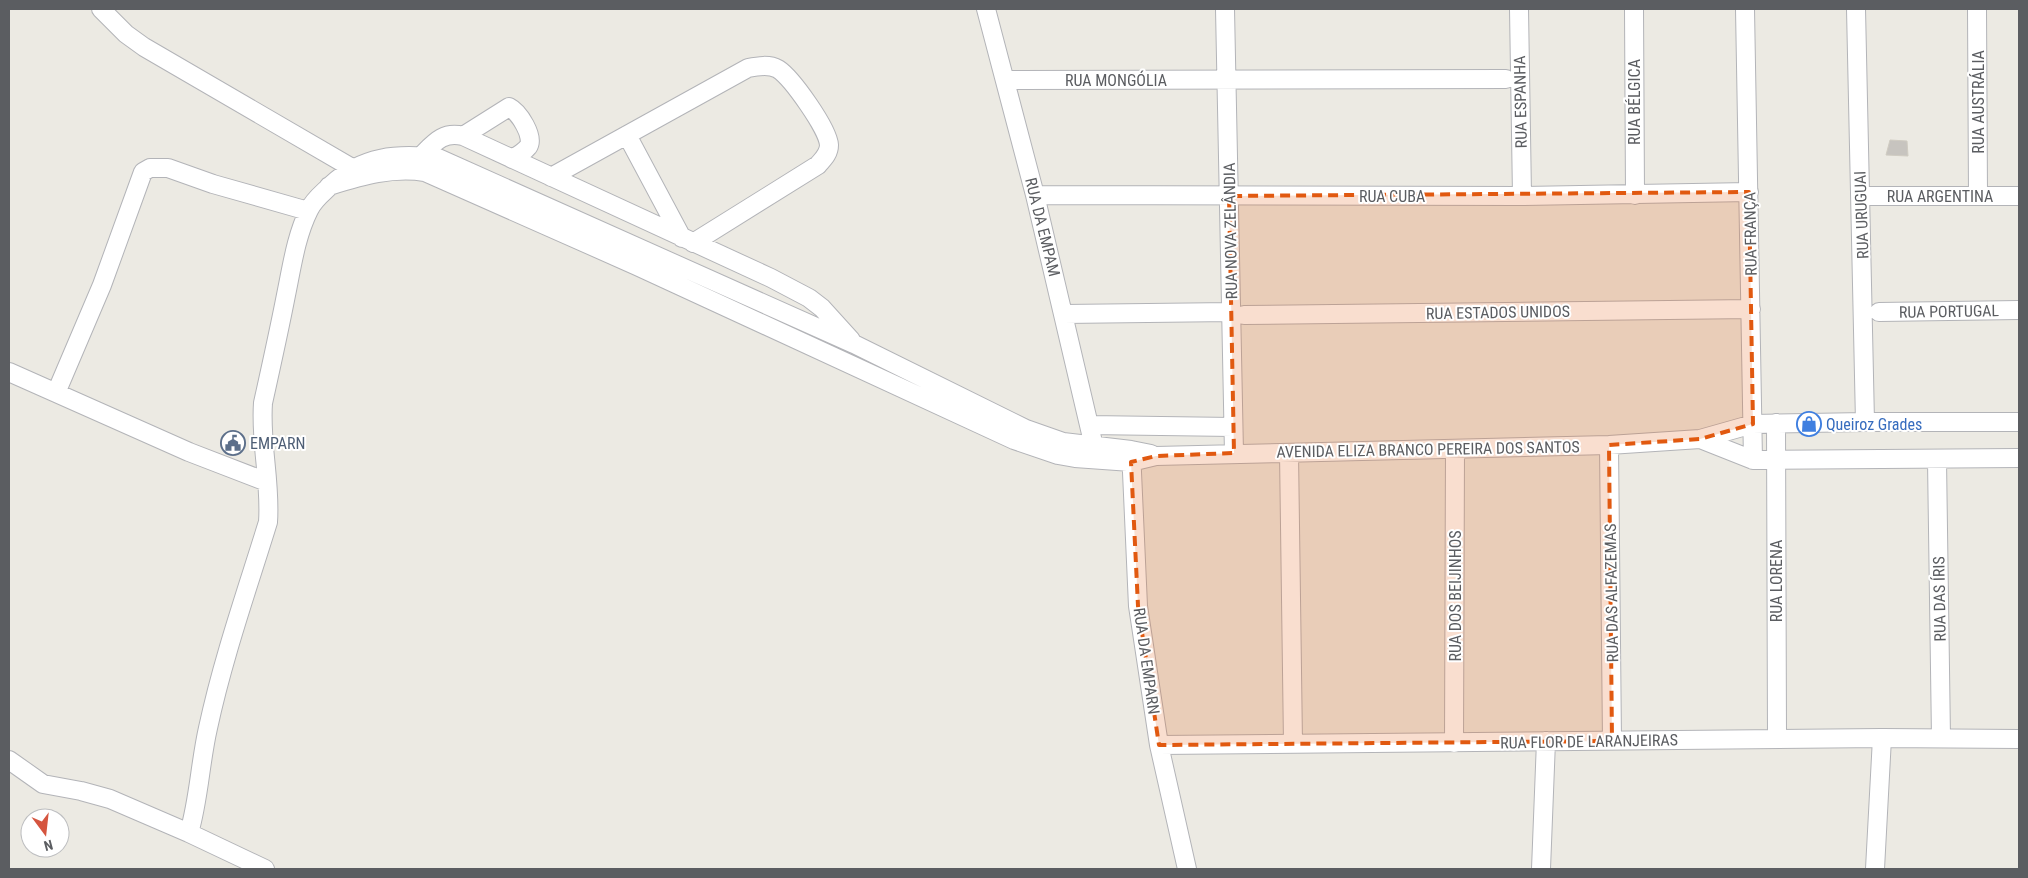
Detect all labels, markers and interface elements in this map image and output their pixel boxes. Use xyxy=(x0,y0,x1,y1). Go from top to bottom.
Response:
street label: RUA AUSTRÁLIA xyxy=(1969,50,1988,154)
street label: RUA ESPANHA xyxy=(1510,55,1531,148)
street label: RUA BÉLGICA xyxy=(1625,59,1644,145)
street label: RUA MONGÓLIA xyxy=(1065,70,1167,90)
street label: RUA NOVA ZELÂNDIA xyxy=(1220,163,1241,299)
street label: RUA URUGUAI xyxy=(1850,171,1873,259)
street label: RUA DA EMPAM xyxy=(1021,176,1064,279)
street label: RUA CUBA xyxy=(1359,187,1425,206)
street label: RUA ARGENTINA xyxy=(1887,187,1993,206)
street label: RUA FRANÇA xyxy=(1740,192,1761,276)
street label: RUA PORTUGAL xyxy=(1899,301,2000,322)
street label: RUA ESTADOS UNIDOS xyxy=(1426,302,1570,323)
shop icon: Queiroz Grades xyxy=(1796,411,1822,437)
place label: Queiroz Grades xyxy=(1826,415,1922,434)
public building icon: EMPARN xyxy=(220,430,246,456)
place label: EMPARN xyxy=(250,434,305,453)
street label: AVENIDA ELIZA BRANCO PEREIRA DOS SANTOS xyxy=(1276,437,1580,462)
street label: RUA DAS ALFAZEMAS xyxy=(1601,523,1622,663)
street label: RUA DOS BEIJINHOS xyxy=(1446,530,1465,662)
street label: RUA LORENA xyxy=(1767,540,1786,622)
street label: RUA DAS ÍRIS xyxy=(1929,556,1950,642)
street label: RUA DA EMPARN xyxy=(1130,607,1163,716)
street label: RUA FLOR DE LARANJEIRAS xyxy=(1500,730,1678,753)
north arrow xyxy=(20,808,70,858)
text: N xyxy=(42,837,55,854)

